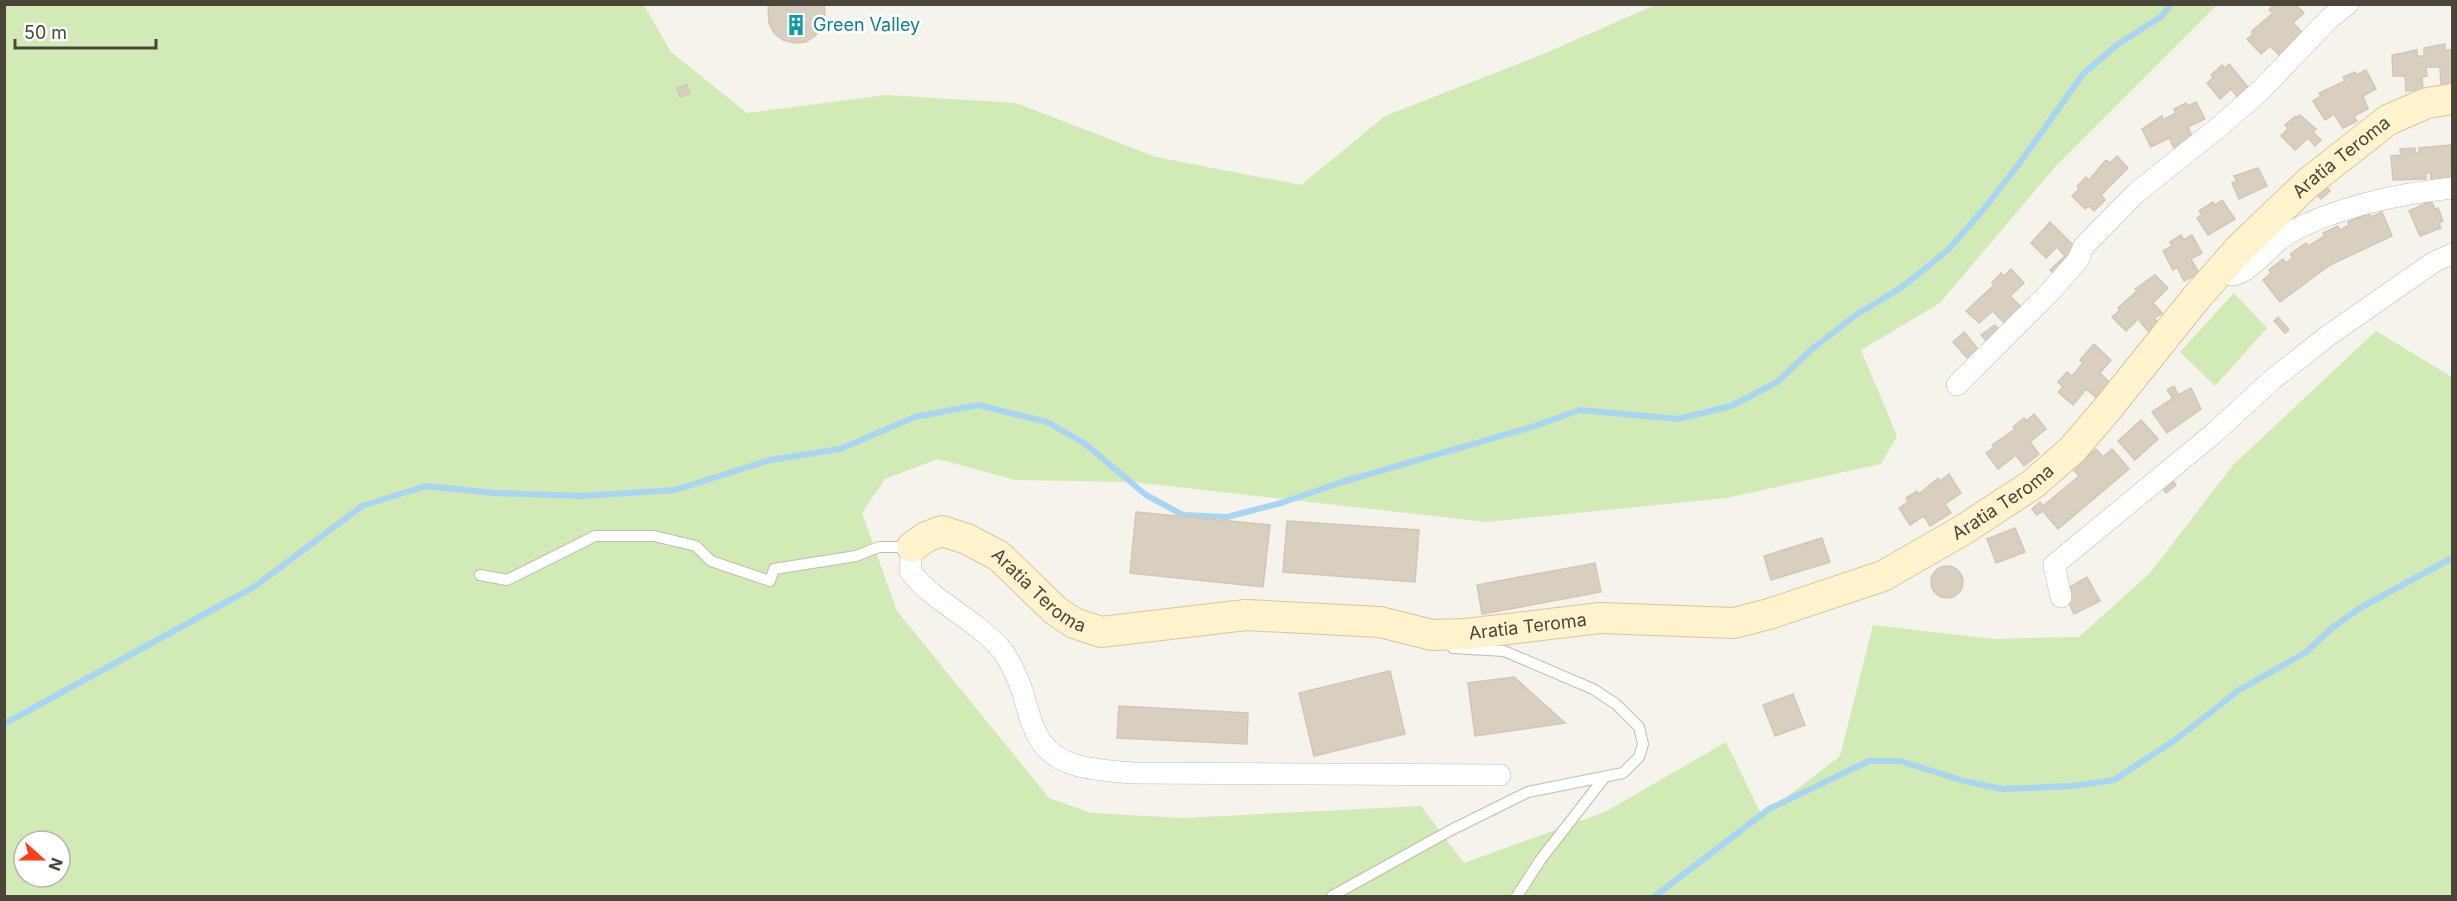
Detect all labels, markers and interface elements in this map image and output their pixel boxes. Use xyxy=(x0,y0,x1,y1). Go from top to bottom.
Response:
scale bar xyxy=(15,12,156,50)
building icon: Green Valley xyxy=(784,13,808,37)
place label: Green Valley xyxy=(813,14,920,35)
text: 50 m xyxy=(24,22,67,43)
street label: Aratia Teroma xyxy=(2288,112,2394,202)
street label: Aratia Teroma xyxy=(1948,460,2058,544)
street label: Aratia Teroma xyxy=(988,544,1089,636)
street label: Aratia Teroma xyxy=(1467,609,1588,644)
north arrow xyxy=(12,829,72,889)
text: N xyxy=(44,855,68,874)

